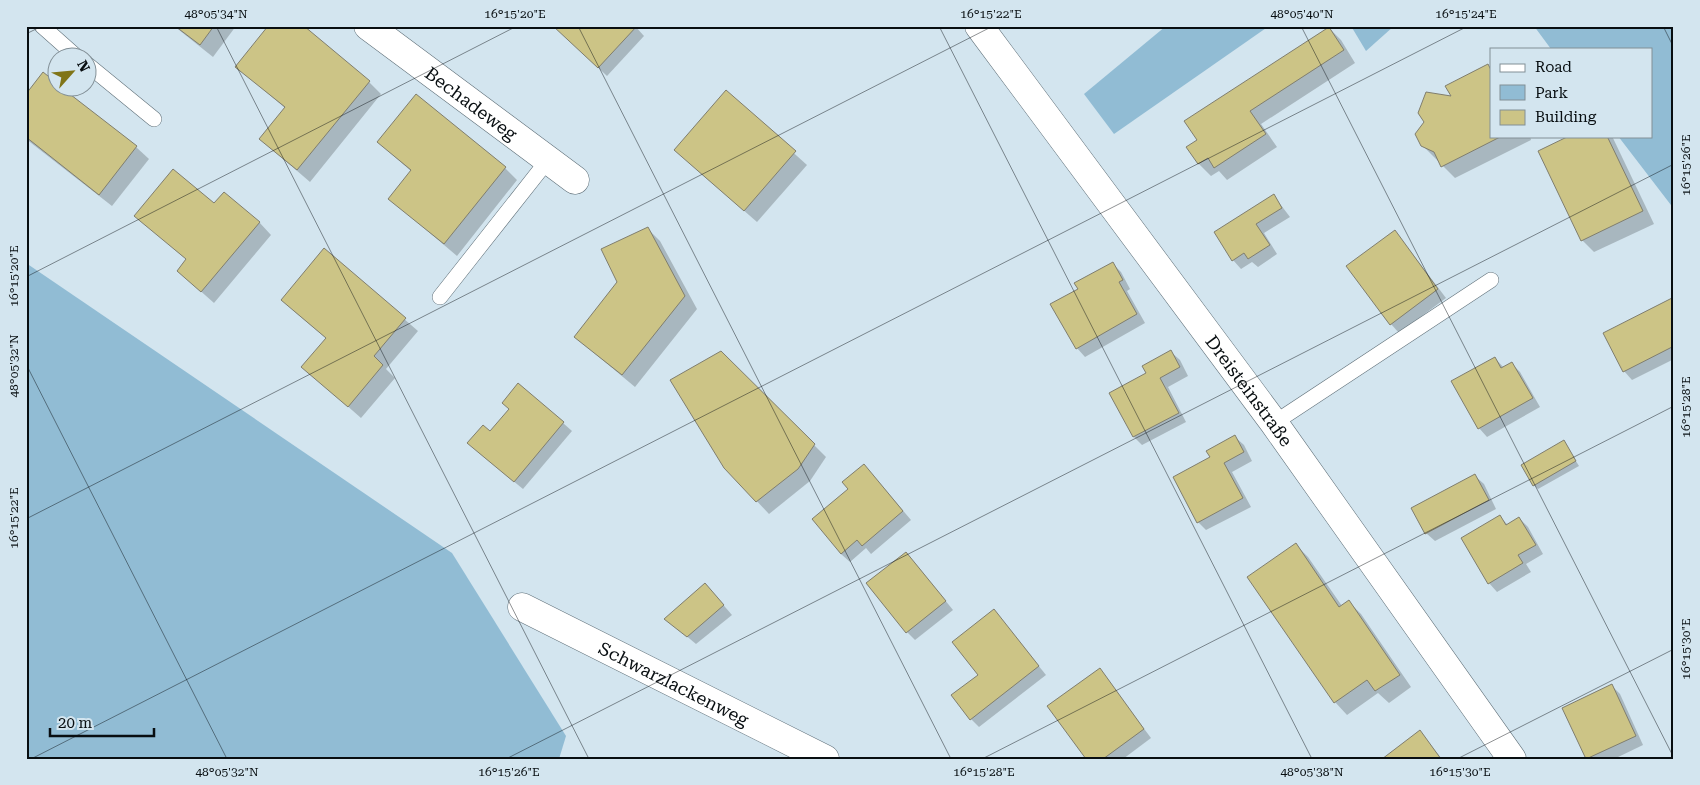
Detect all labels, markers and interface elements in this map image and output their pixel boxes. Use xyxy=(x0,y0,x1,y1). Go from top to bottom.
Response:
text: 48°05'34"N xyxy=(184,7,248,21)
text: 16°15'20"E xyxy=(484,7,546,21)
text: 16°15'22"E xyxy=(960,7,1022,21)
text: 48°05'40"N xyxy=(1270,7,1334,21)
text: 16°15'24"E xyxy=(1435,7,1497,21)
north arrow xyxy=(48,48,98,98)
legend xyxy=(1490,48,1652,138)
text: N xyxy=(74,58,93,75)
text: Road xyxy=(1535,58,1572,76)
street label: Bechadeweg xyxy=(421,62,522,144)
text: Park xyxy=(1535,84,1569,102)
text: Building xyxy=(1535,108,1597,126)
text: 16°15'26"E xyxy=(1679,134,1693,196)
text: 16°15'20"E xyxy=(7,245,21,307)
street label: Dreisteinstraße xyxy=(1202,331,1297,450)
text: 48°05'32"N xyxy=(7,334,21,398)
text: 16°15'28"E xyxy=(1679,376,1693,438)
text: 16°15'22"E xyxy=(7,487,21,549)
text: 16°15'30"E xyxy=(1679,618,1693,680)
street label: Schwarzlackenweg xyxy=(595,637,753,730)
scale bar xyxy=(50,705,154,737)
text: 20 m xyxy=(58,714,93,732)
text: 48°05'32"N xyxy=(195,765,259,779)
text: 16°15'26"E xyxy=(478,765,540,779)
text: 16°15'28"E xyxy=(953,765,1015,779)
text: 48°05'38"N xyxy=(1280,765,1344,779)
text: 16°15'30"E xyxy=(1429,765,1491,779)

